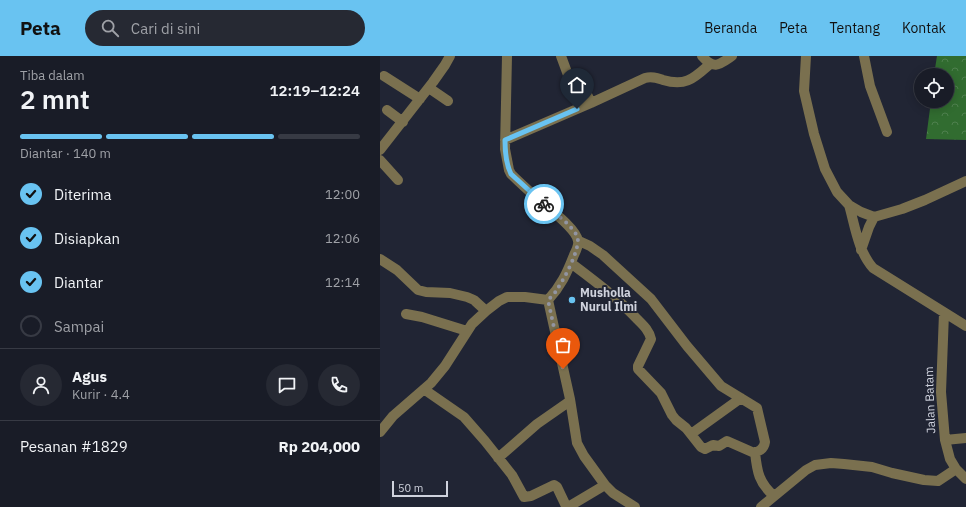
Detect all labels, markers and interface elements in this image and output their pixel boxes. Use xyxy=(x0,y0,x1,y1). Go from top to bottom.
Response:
search box xyxy=(85,10,365,46)
text: Peta xyxy=(20,16,61,40)
icon: search xyxy=(99,17,121,39)
text: Cari di sini xyxy=(131,19,200,38)
text: Beranda xyxy=(704,19,757,37)
text: Peta xyxy=(779,19,807,37)
text: Tentang xyxy=(829,19,880,37)
text: Kontak xyxy=(902,19,946,37)
text: Tiba dalam xyxy=(20,67,85,84)
pin xyxy=(560,68,594,109)
map controls xyxy=(914,68,954,108)
button: locate xyxy=(914,68,954,108)
icon: home xyxy=(566,74,588,96)
text: 12:19–12:24 xyxy=(270,81,360,100)
text: 2 mnt xyxy=(20,82,90,116)
text: Diantar · 140 m xyxy=(20,145,111,162)
icon: check xyxy=(20,183,42,205)
courier xyxy=(524,184,564,224)
text: Diterima xyxy=(54,185,112,204)
text: 12:00 xyxy=(325,186,360,203)
icon: bike xyxy=(533,193,555,215)
icon: check xyxy=(20,227,42,249)
text: Disiapkan xyxy=(54,229,120,248)
text: 12:06 xyxy=(325,230,360,247)
icon: check xyxy=(20,271,42,293)
text: Diantar xyxy=(54,273,103,292)
text: 12:14 xyxy=(325,274,360,291)
place label: Musholla Nurul Ilmi xyxy=(580,285,637,314)
marker: Musholla Nurul Ilmi xyxy=(567,295,577,305)
text: Sampai xyxy=(54,317,104,336)
pin xyxy=(546,328,580,369)
icon: bag xyxy=(552,334,574,356)
button: person xyxy=(20,364,62,406)
button: chat xyxy=(266,364,308,406)
button: phone xyxy=(318,364,360,406)
street label: Jalan Batam xyxy=(921,366,938,434)
text: Agus xyxy=(72,367,107,386)
text: Kurir · 4.4 xyxy=(72,386,130,403)
text: Pesanan #1829 xyxy=(20,437,128,456)
text: Rp 204,000 xyxy=(279,437,360,456)
scale bar xyxy=(392,479,448,498)
text: 50 m xyxy=(398,481,423,495)

